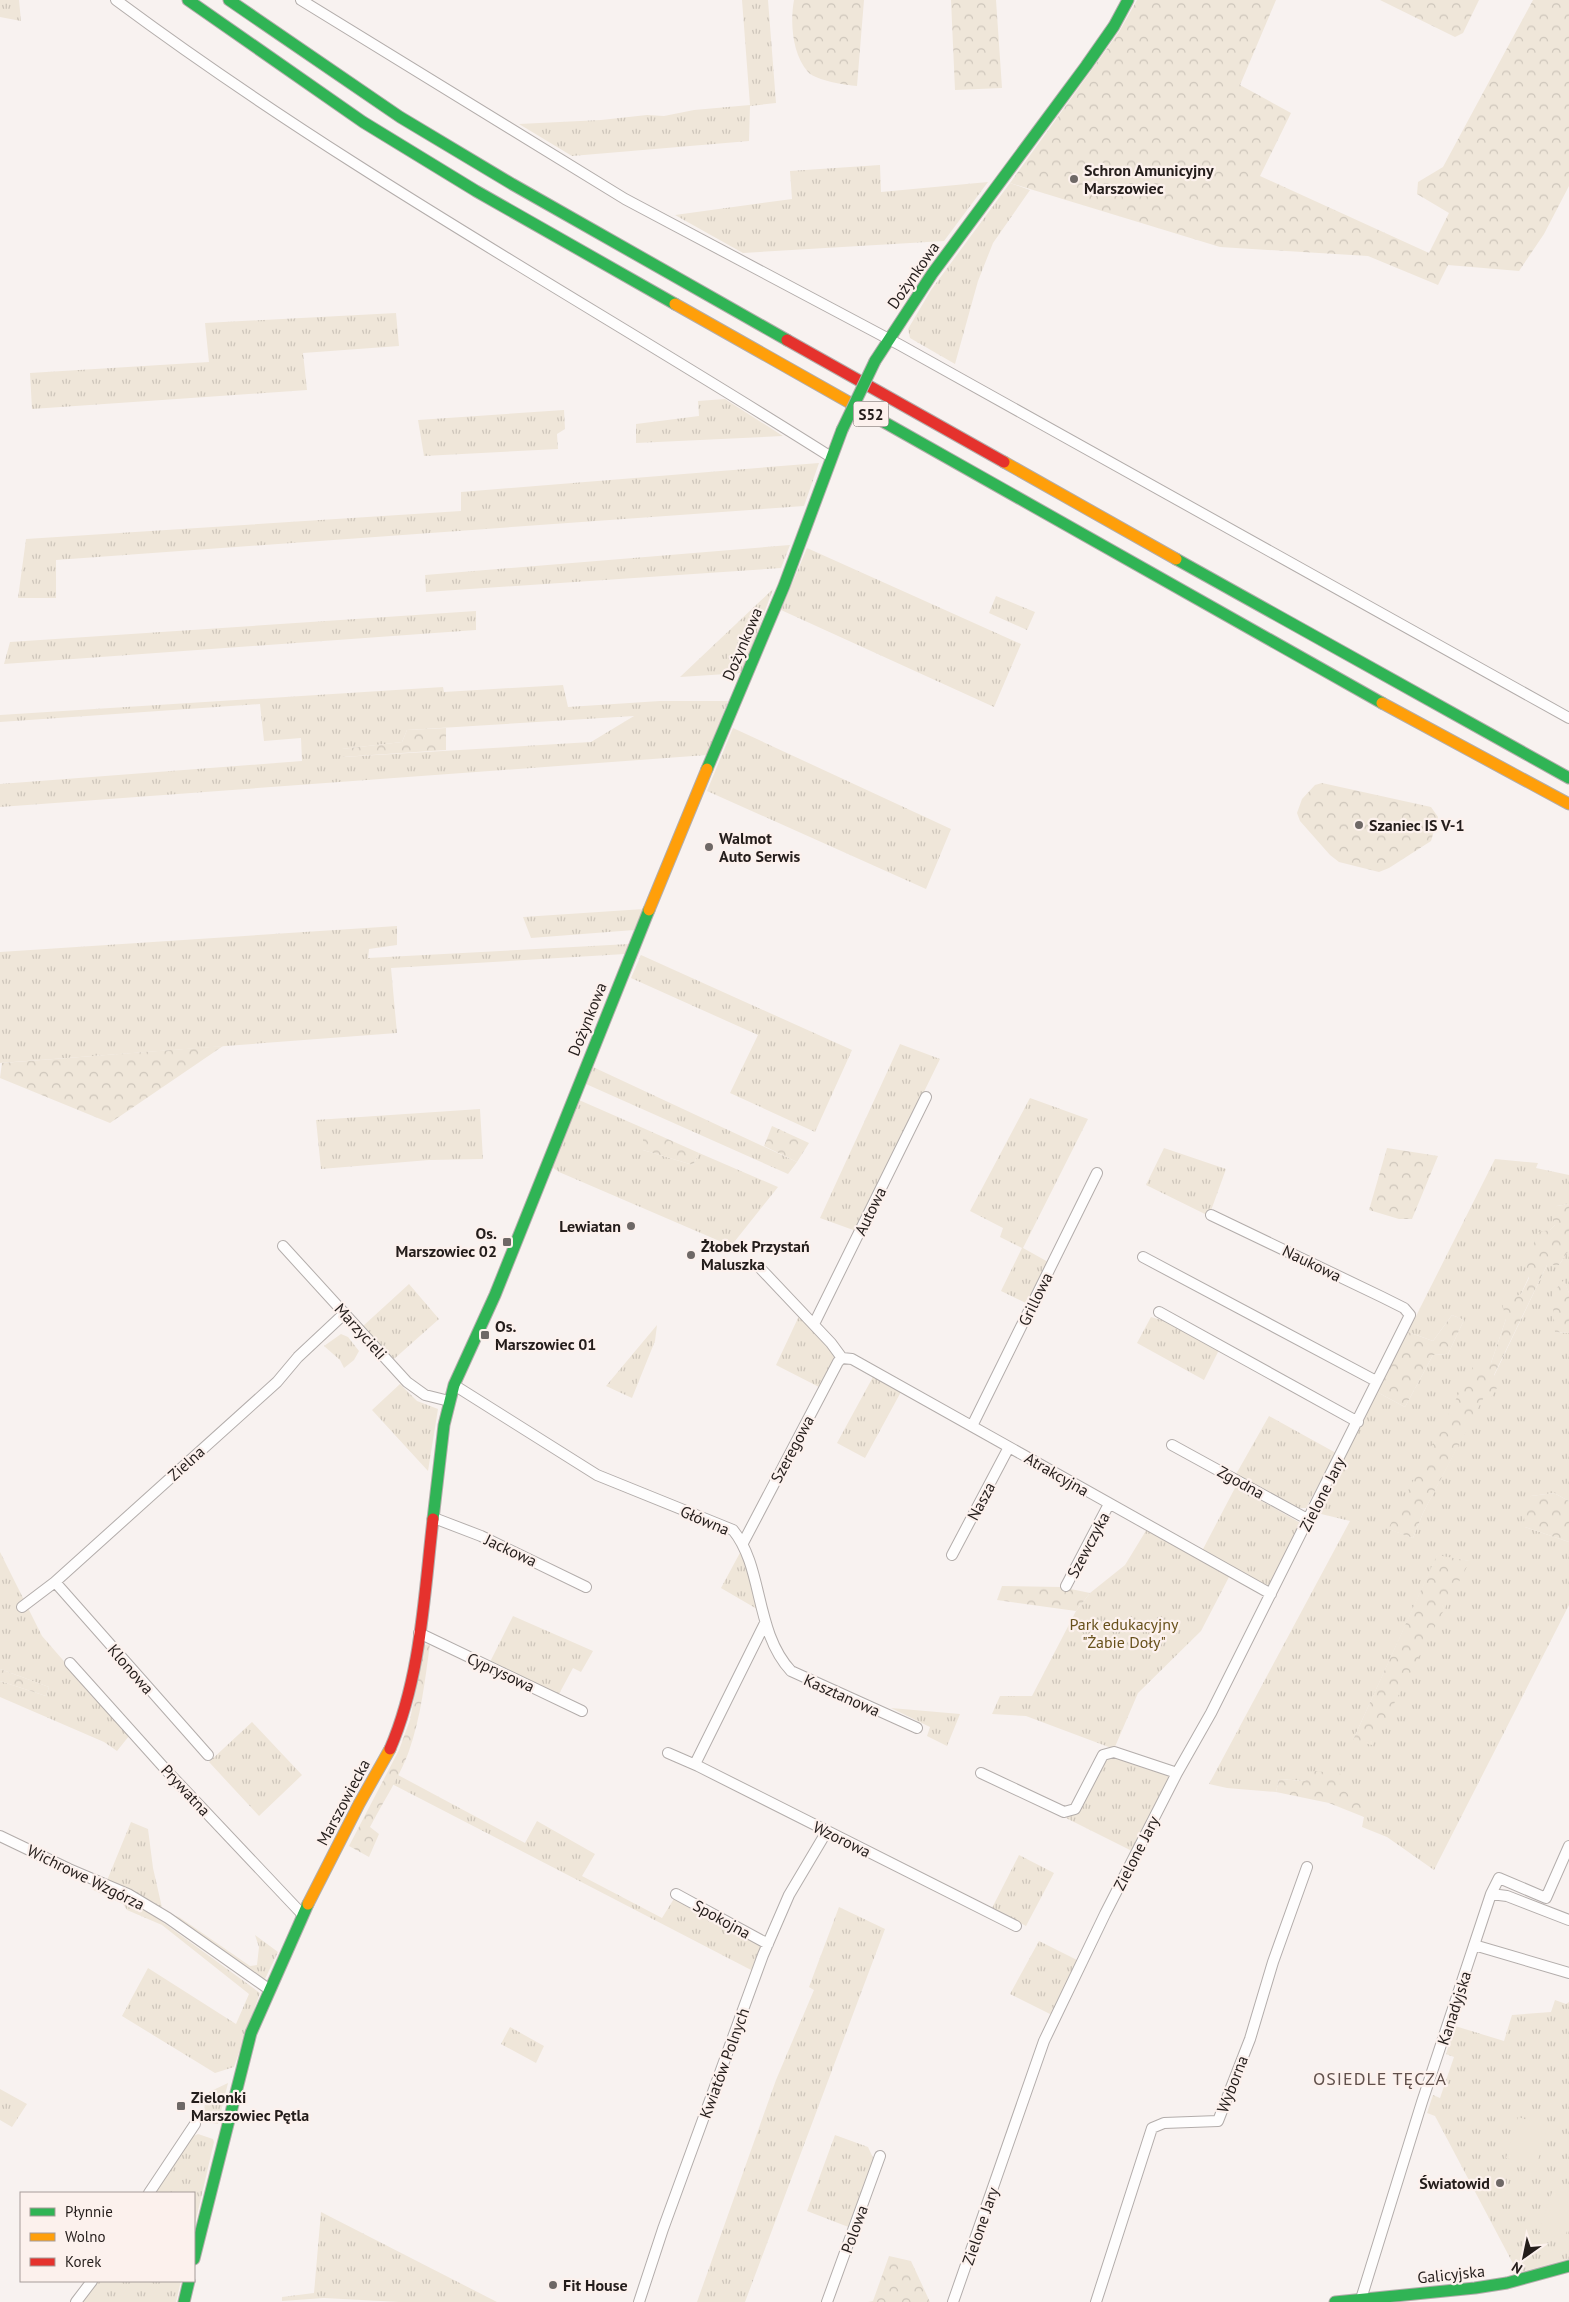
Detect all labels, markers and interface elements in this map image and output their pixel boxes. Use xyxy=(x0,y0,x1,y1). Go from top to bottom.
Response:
place label: Schron Amunicyjny Marszowiec xyxy=(1084,160,1214,198)
marker: Schron Amunicyjny Marszowiec xyxy=(1068,173,1080,185)
street label: Dożynkowa xyxy=(883,237,943,313)
road number: S52 xyxy=(854,402,888,426)
street label: Dożynkowa xyxy=(718,604,766,684)
place label: Szaniec IS V-1 xyxy=(1369,815,1465,835)
marker: Szaniec IS V-1 xyxy=(1353,819,1365,831)
place label: Walmot Auto Serwis xyxy=(719,828,800,866)
marker: Walmot Auto Serwis xyxy=(703,841,715,853)
street label: Dożynkowa xyxy=(563,979,611,1059)
street label: Autowa xyxy=(850,1184,890,1238)
place label: Lewiatan xyxy=(559,1216,621,1236)
marker: Lewiatan xyxy=(625,1220,637,1232)
place label: Os. Marszowiec 02 xyxy=(396,1223,497,1261)
marker: Os. Marszowiec 02 xyxy=(501,1236,513,1248)
place label: Żłobek Przystań Maluszka xyxy=(701,1236,810,1274)
street label: Naukowa xyxy=(1279,1240,1345,1286)
marker: Żłobek Przystań Maluszka xyxy=(685,1249,697,1261)
street label: Grillowa xyxy=(1014,1269,1056,1329)
street label: Marzycieli xyxy=(331,1299,391,1363)
place label: Os. Marszowiec 01 xyxy=(495,1316,596,1354)
marker: Os. Marszowiec 01 xyxy=(479,1329,491,1341)
street label: Szeregowa xyxy=(766,1412,818,1486)
street label: Zielna xyxy=(164,1441,208,1485)
street label: Atrakcyjna xyxy=(1021,1448,1093,1500)
street label: Zielone Jary xyxy=(1295,1453,1350,1535)
street label: Zgodna xyxy=(1214,1461,1268,1503)
street label: Nasza xyxy=(963,1478,999,1524)
street label: Główna xyxy=(677,1501,733,1539)
street label: Szewczyka xyxy=(1062,1509,1114,1581)
street label: Jackowa xyxy=(481,1529,540,1571)
park label: Park edukacyjny "Żabie Doły" xyxy=(1069,1614,1179,1652)
street label: Klonowa xyxy=(104,1640,158,1698)
street label: Cyprysowa xyxy=(464,1648,538,1696)
street label: Kasztanowa xyxy=(801,1669,883,1721)
street label: Marszowiecka xyxy=(312,1755,374,1849)
street label: Prywatna xyxy=(157,1760,215,1820)
street label: Zielone Jary xyxy=(1109,1812,1164,1894)
street label: Wzorowa xyxy=(810,1816,874,1862)
street label: Wichrowe Wzgórza xyxy=(24,1840,148,1914)
street label: Spokojna xyxy=(690,1895,754,1943)
street label: Kanadyjska xyxy=(1433,1968,1475,2048)
street label: Kwiatów Polnych xyxy=(695,2005,753,2121)
street label: Wyborna xyxy=(1212,2053,1252,2115)
district label: OSIEDLE TĘCZA xyxy=(1313,2067,1447,2090)
place label: Zielonki Marszowiec Pętla xyxy=(191,2087,309,2125)
marker: Zielonki Marszowiec Pętla xyxy=(175,2100,187,2112)
place label: Światowid xyxy=(1419,2173,1490,2193)
marker: Światowid xyxy=(1494,2177,1506,2189)
street label: Zielone Jary xyxy=(957,2184,1003,2268)
legend xyxy=(20,2192,195,2282)
text: Płynnie xyxy=(65,2202,113,2221)
street label: Polowa xyxy=(836,2202,872,2256)
text: Wolno xyxy=(65,2227,105,2246)
north arrow xyxy=(1499,2232,1549,2282)
text: Korek xyxy=(65,2252,102,2271)
text: N xyxy=(1508,2258,1526,2278)
street label: Galicyjska xyxy=(1416,2261,1486,2287)
place label: Fit House xyxy=(563,2275,628,2295)
marker: Fit House xyxy=(547,2279,559,2291)

